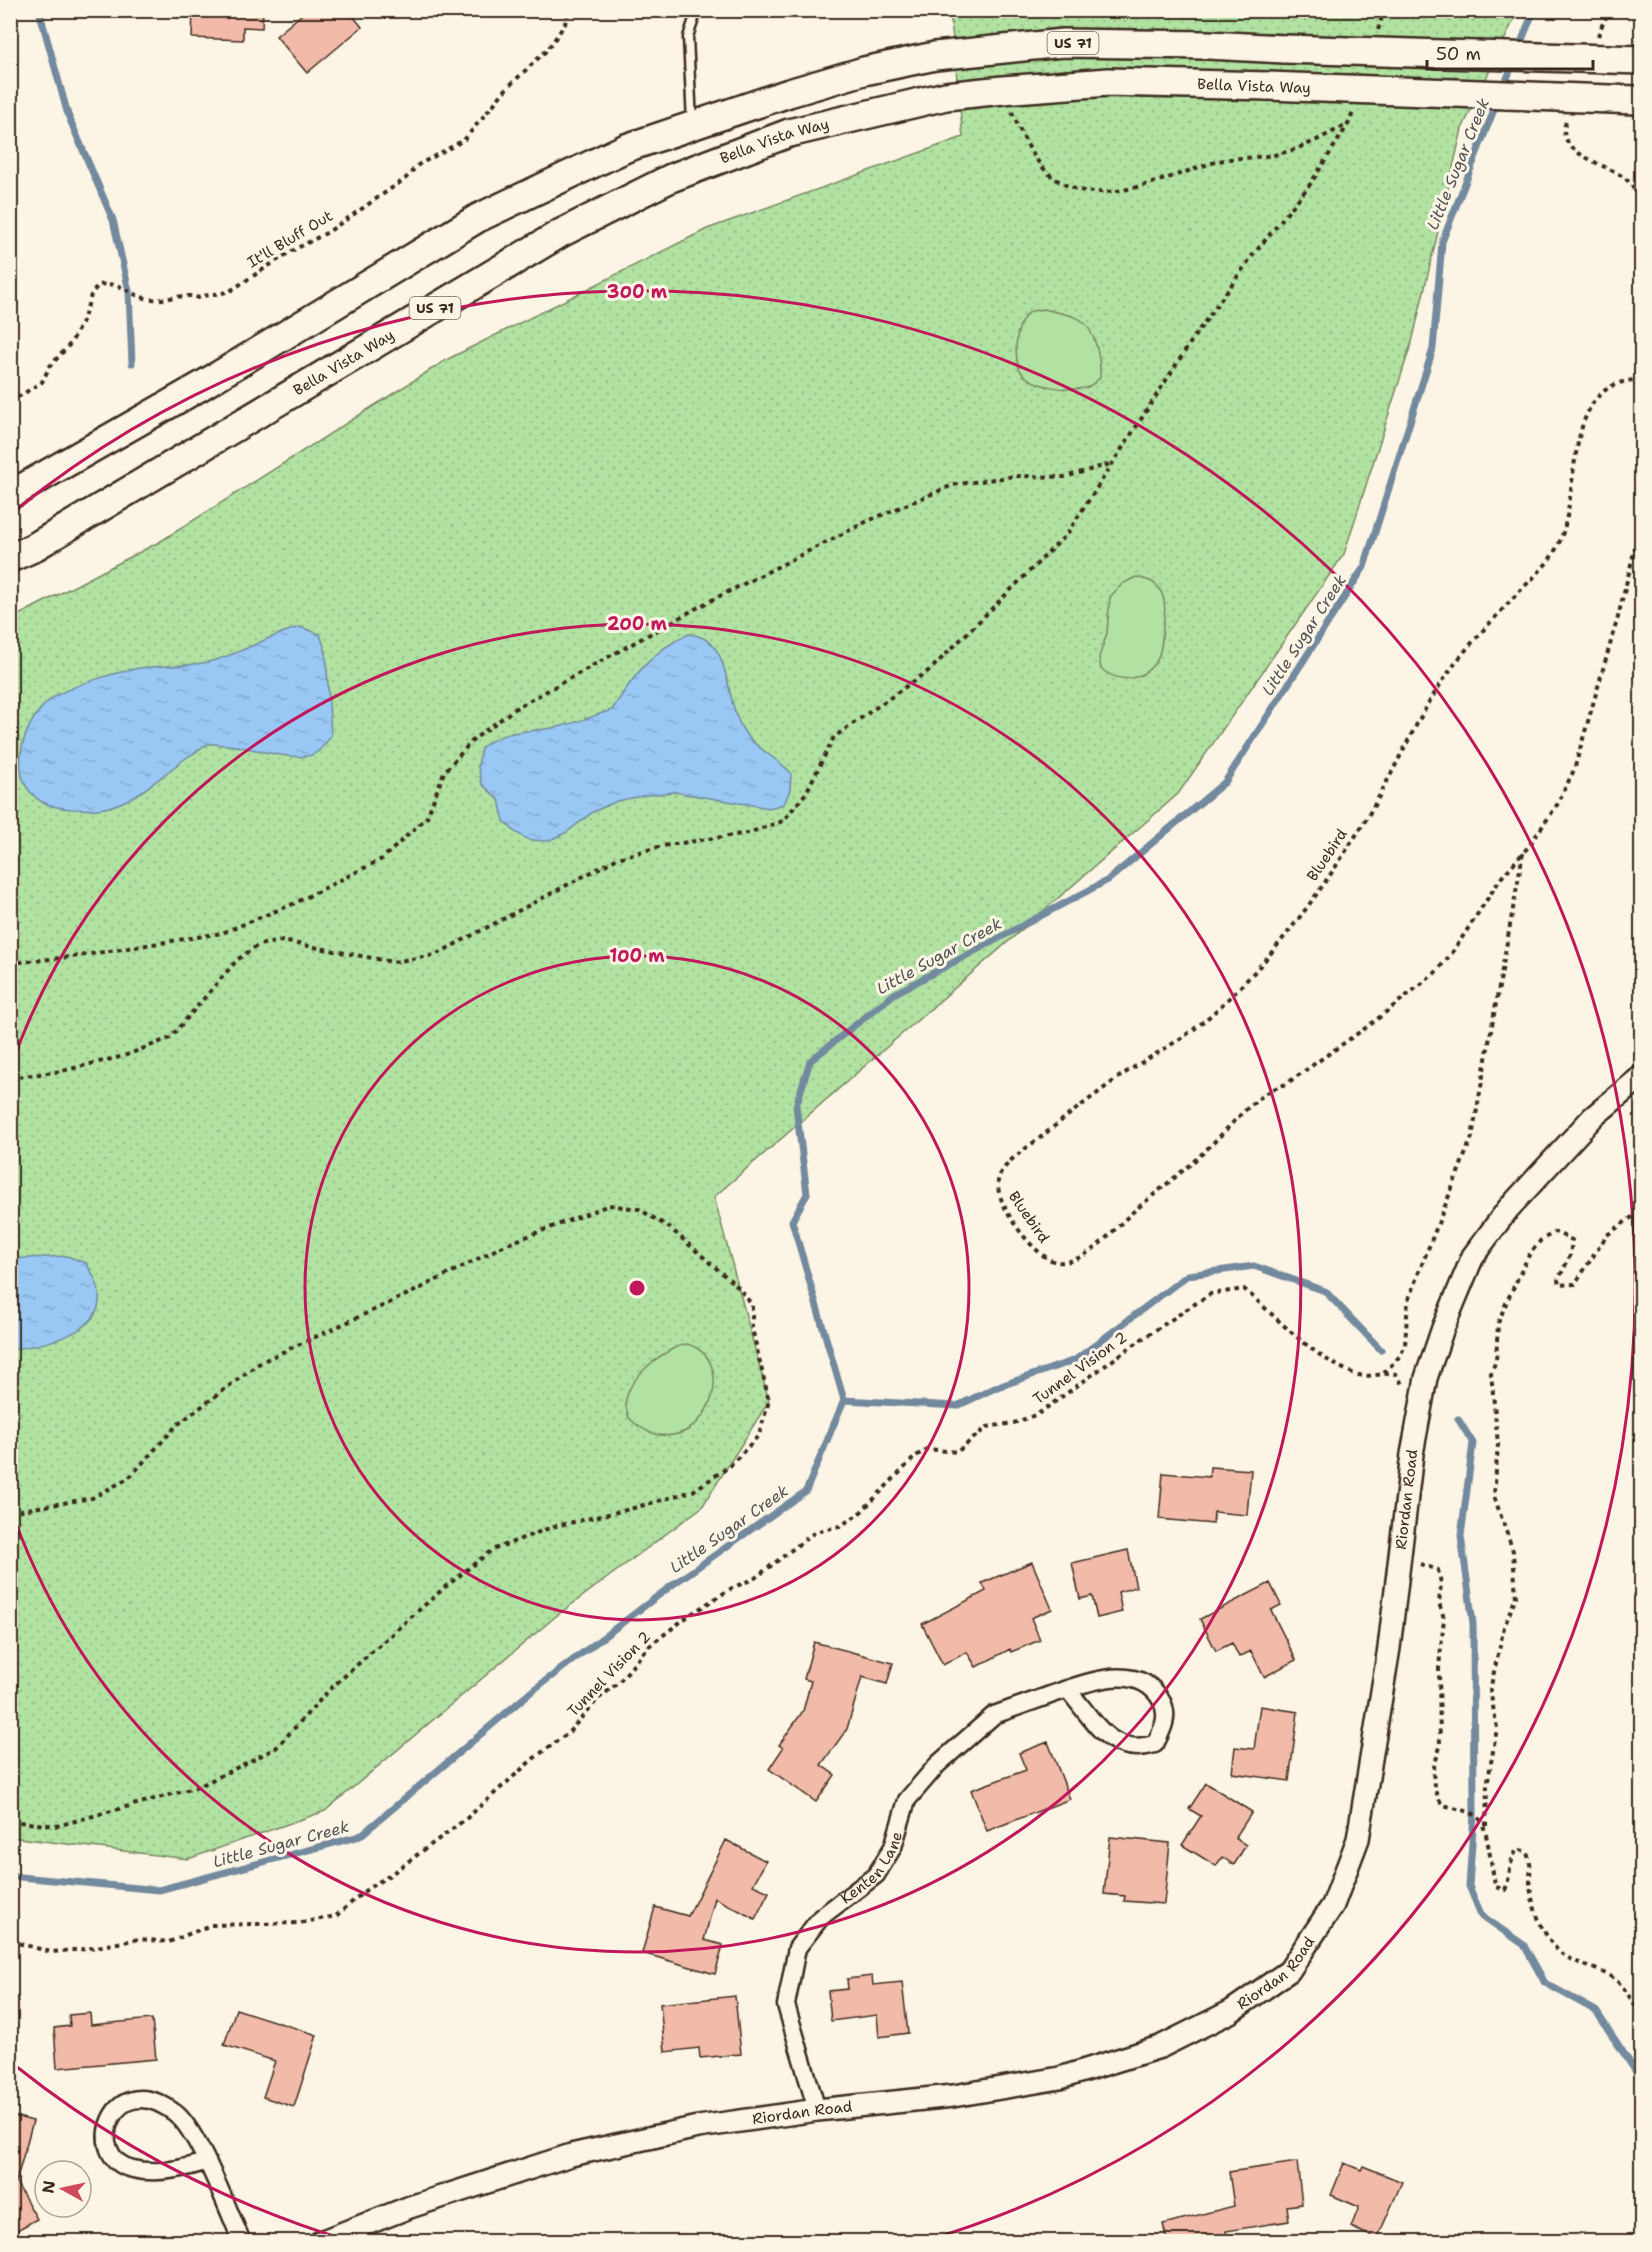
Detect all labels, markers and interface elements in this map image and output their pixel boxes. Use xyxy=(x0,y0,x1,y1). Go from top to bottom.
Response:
road number: US 71 xyxy=(1048,32,1098,54)
scale bar xyxy=(1427,33,1594,71)
text: 50 m xyxy=(1436,42,1481,66)
street label: Bella Vista Way xyxy=(1197,74,1311,98)
water label: Little Sugar Creek xyxy=(1422,95,1494,233)
street label: Bella Vista Way xyxy=(717,114,831,168)
street label: It'll Bluff Out xyxy=(244,206,336,272)
text: 300 m xyxy=(607,280,668,304)
road number: US 71 xyxy=(410,297,460,319)
street label: Bella Vista Way xyxy=(290,325,398,400)
water label: Little Sugar Creek xyxy=(1257,571,1351,699)
text: 200 m xyxy=(607,612,668,636)
street label: Bluebird xyxy=(1302,825,1352,885)
water label: Little Sugar Creek xyxy=(873,913,1005,999)
text: 100 m xyxy=(609,944,665,968)
street label: Bluebird xyxy=(1004,1187,1054,1247)
centre of rings xyxy=(627,1278,647,1298)
street label: Tunnel Vision 2 xyxy=(1029,1327,1131,1409)
street label: Riordan Road xyxy=(1391,1448,1423,1551)
water label: Little Sugar Creek xyxy=(666,1480,792,1578)
street label: Tunnel Vision 2 xyxy=(563,1627,655,1721)
water label: Little Sugar Creek xyxy=(211,1816,351,1872)
street label: Kenten Lane xyxy=(836,1829,907,1909)
street label: Riordan Road xyxy=(1233,1932,1319,2014)
street label: Riordan Road xyxy=(751,2096,854,2129)
north arrow xyxy=(33,2159,93,2219)
text: N xyxy=(37,2179,60,2195)

